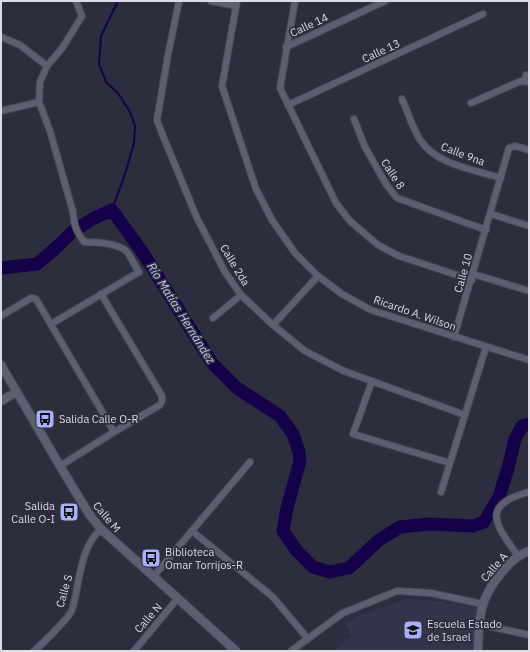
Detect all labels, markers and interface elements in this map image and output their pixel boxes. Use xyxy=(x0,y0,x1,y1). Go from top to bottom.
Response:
street label: Calle 14 xyxy=(288,10,331,40)
street label: Calle 13 xyxy=(360,36,402,66)
street label: Calle 9na xyxy=(439,139,487,169)
street label: Calle 8 xyxy=(378,156,408,192)
street label: Calle 2da xyxy=(217,242,253,288)
street label: Calle 10 xyxy=(451,252,475,294)
water label: Río Matías Hernández xyxy=(144,259,219,367)
street label: Ricardo A. Wilson xyxy=(372,292,458,334)
bus stop icon: Salida Calle O-R xyxy=(34,408,56,430)
place label: Salida Calle O-R xyxy=(59,412,139,426)
place label: Salida Calle O-I xyxy=(11,499,55,526)
street label: Calle M xyxy=(90,499,124,535)
bus stop icon: Salida Calle O-I xyxy=(58,501,80,523)
place label: Biblioteca Omar Torrijos-R xyxy=(165,545,243,572)
bus stop icon: Biblioteca Omar Torrijos-R xyxy=(140,547,162,569)
street label: Calle A xyxy=(477,549,511,585)
street label: Calle S xyxy=(53,573,75,609)
street label: Calle N xyxy=(131,600,165,636)
place label: Escuela Estado de Israel xyxy=(427,617,502,644)
school or university icon: Escuela Estado de Israel xyxy=(402,619,424,641)

